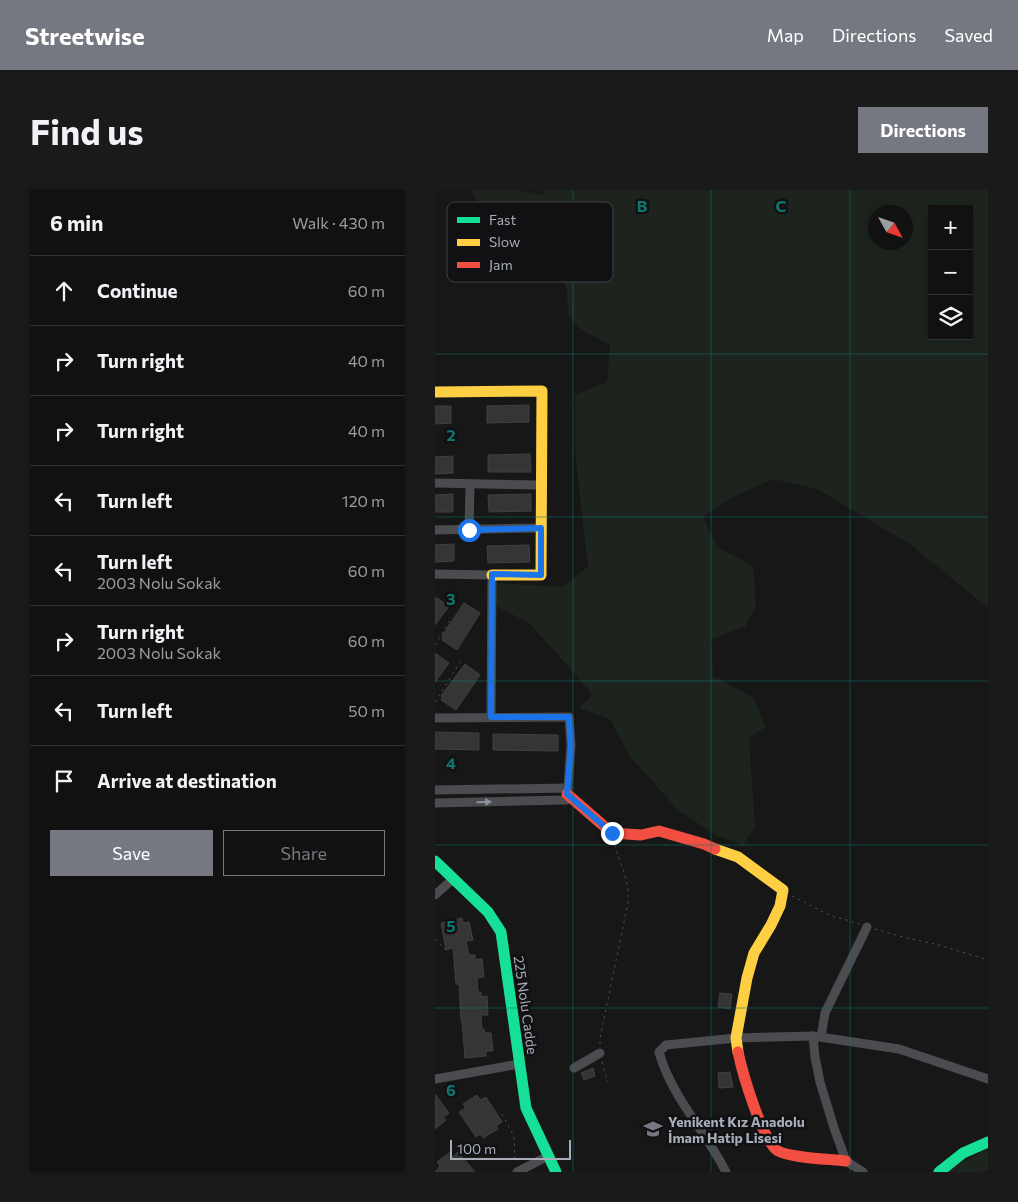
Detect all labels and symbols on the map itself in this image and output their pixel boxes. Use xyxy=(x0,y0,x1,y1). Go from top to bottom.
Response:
text: B xyxy=(637,196,648,215)
text: C xyxy=(776,196,787,215)
legend xyxy=(447,202,613,282)
north arrow xyxy=(868,205,913,250)
text: Fast xyxy=(489,211,516,228)
text: Slow xyxy=(489,233,520,250)
text: Jam xyxy=(489,256,513,273)
text: 2 xyxy=(446,425,456,444)
route start xyxy=(458,519,481,542)
text: 3 xyxy=(446,589,456,608)
text: 4 xyxy=(446,753,456,772)
one-way arrow xyxy=(476,798,492,806)
route end xyxy=(601,822,624,845)
text: 5 xyxy=(446,916,456,935)
street label: 225 Nolu Cadde xyxy=(511,954,541,1056)
text: 6 xyxy=(446,1080,456,1099)
place label: Yenikent Kız Anadolu İmam Hatip Lisesi xyxy=(668,1113,805,1146)
school or university icon: Yenikent Kız Anadolu İmam Hatip Lisesi xyxy=(642,1118,664,1140)
scale bar xyxy=(450,1137,571,1160)

